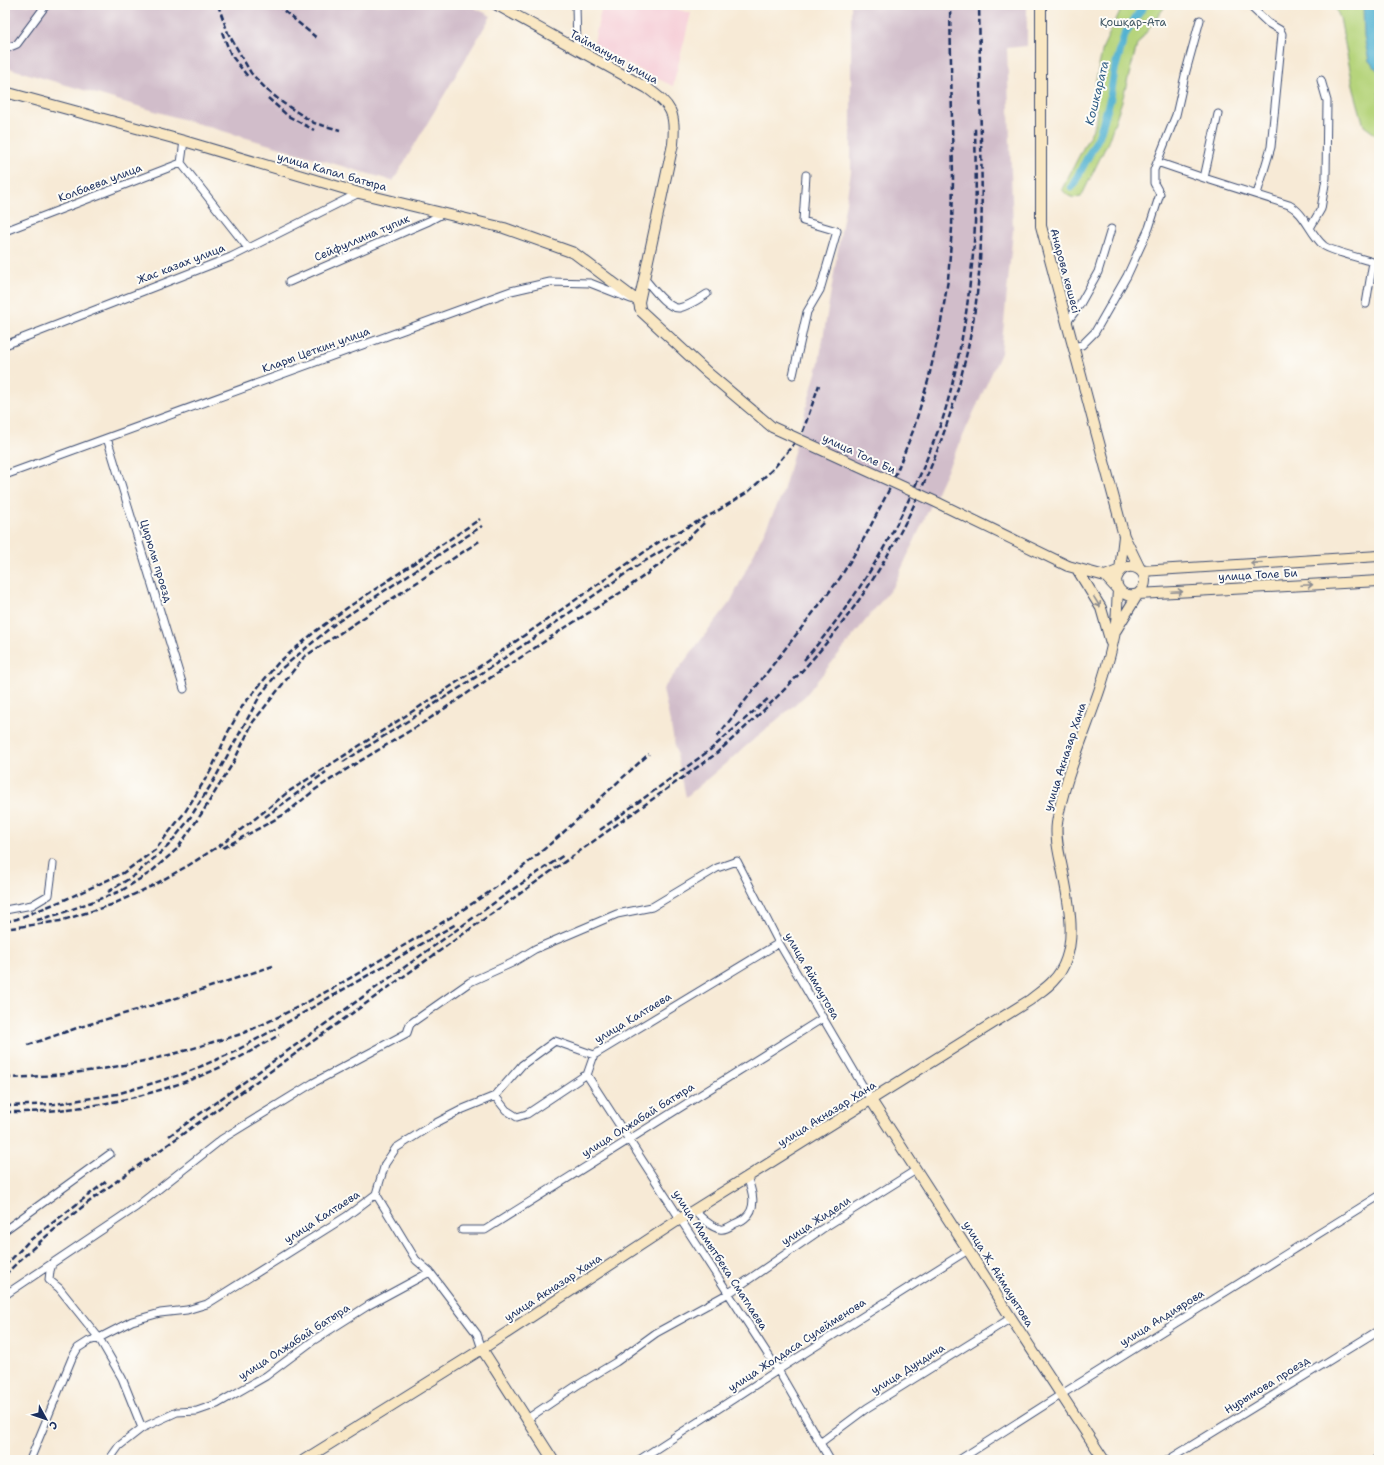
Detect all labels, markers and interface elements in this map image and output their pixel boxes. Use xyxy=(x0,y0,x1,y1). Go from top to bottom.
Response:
park label: Қошқар-Ата xyxy=(1100,15,1166,30)
street label: Тайманулы улица xyxy=(567,26,661,88)
water label: Кошкарата xyxy=(1081,59,1113,127)
street label: улица Капал батыра xyxy=(275,149,389,195)
street label: Колбаева улица xyxy=(56,160,144,206)
street label: Сейфуллина тупик xyxy=(312,211,412,265)
street label: Анарова көшесі xyxy=(1046,227,1084,315)
street label: Жас казах улица xyxy=(135,240,227,288)
street label: Клары Цеткин улица xyxy=(260,323,372,376)
street label: улица Толе Би xyxy=(820,430,898,478)
street label: Цирюлы проезд xyxy=(136,518,176,604)
one-way arrow xyxy=(1250,560,1263,567)
street label: улица Толе Би xyxy=(1218,565,1298,585)
one-way arrow xyxy=(1300,581,1313,588)
one-way arrow xyxy=(1170,588,1183,595)
one-way arrow xyxy=(1094,596,1102,608)
street label: улица Акназар Хана xyxy=(1040,701,1090,813)
street label: улица Аймаутова xyxy=(781,930,843,1022)
street label: улица Калтаева xyxy=(592,989,674,1047)
street label: улица Акназар Хана xyxy=(775,1078,879,1150)
street label: улица Олжабай батыра xyxy=(579,1079,697,1161)
street label: улица Калтаева xyxy=(281,1187,363,1247)
street label: улица Мамытбека Сматлаева xyxy=(669,1187,771,1333)
street label: улица Жидели xyxy=(778,1193,854,1249)
street label: улица Ж. Аймауытова xyxy=(959,1218,1037,1330)
street label: улица Акназар Хана xyxy=(501,1251,605,1325)
street label: улица Алдиярова xyxy=(1117,1286,1207,1350)
street label: улица Жолдаса Сулейменова xyxy=(725,1295,869,1395)
street label: улица Олжабай батыра xyxy=(235,1300,353,1384)
street label: улица Дундича xyxy=(868,1340,948,1398)
street label: Нурымова проезд xyxy=(1222,1353,1312,1417)
north arrow xyxy=(26,1399,66,1439)
text: С xyxy=(45,1418,61,1433)

